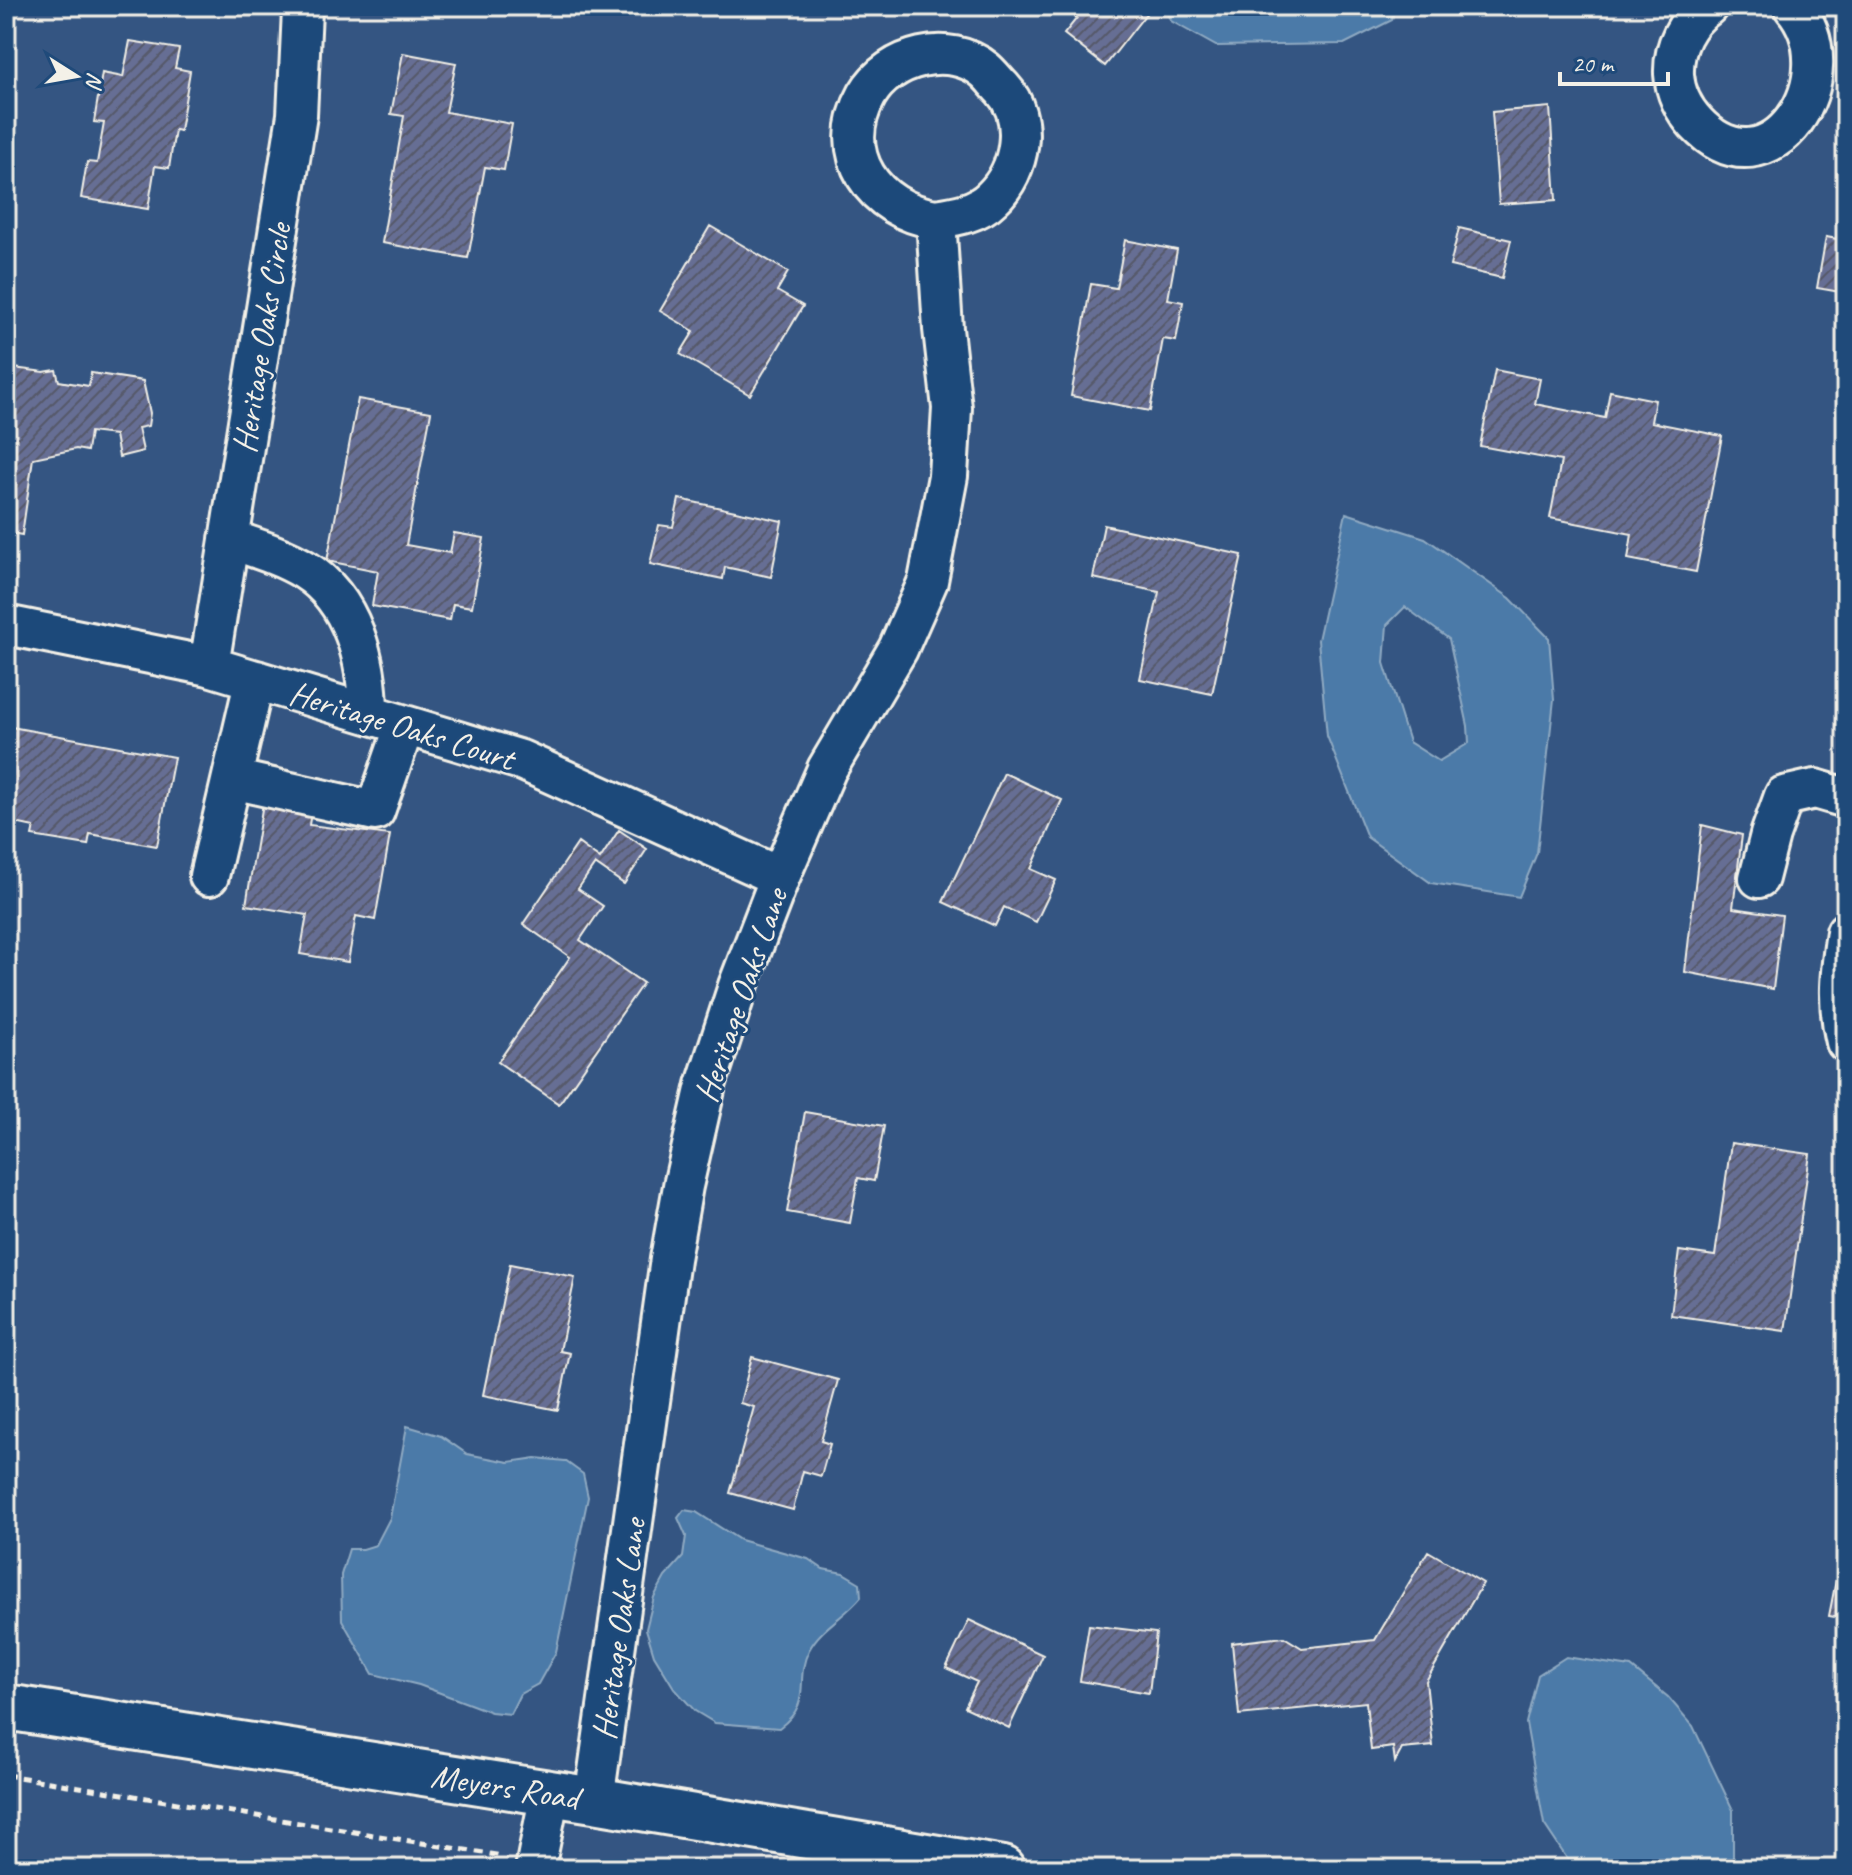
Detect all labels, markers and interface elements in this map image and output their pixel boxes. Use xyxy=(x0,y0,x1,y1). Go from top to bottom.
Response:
north arrow xyxy=(36,36,116,116)
scale bar xyxy=(1560,36,1668,86)
text: 20 m xyxy=(1572,49,1615,79)
text: N xyxy=(79,70,110,92)
street label: Heritage Oaks Circle xyxy=(222,217,301,456)
street label: Heritage Oaks Court xyxy=(285,671,523,781)
street label: Heritage Oaks Lane xyxy=(684,880,798,1108)
street label: Heritage Oaks Lane xyxy=(582,1513,656,1742)
street label: Meyers Road xyxy=(428,1754,586,1820)

